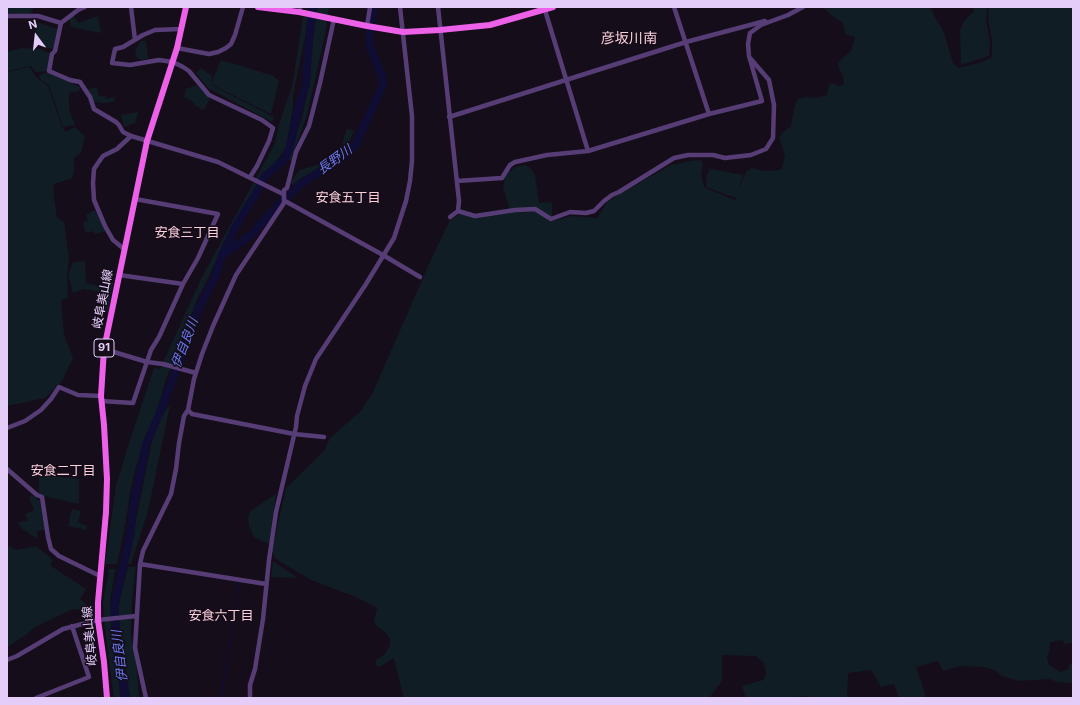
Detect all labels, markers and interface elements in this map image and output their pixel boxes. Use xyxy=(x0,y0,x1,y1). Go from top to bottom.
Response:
north arrow xyxy=(16,16,56,56)
text: N xyxy=(27,17,39,32)
district label: 彦坂川南 xyxy=(601,31,657,47)
water label: 長野川 xyxy=(315,142,355,178)
district label: 安食五丁目 xyxy=(316,190,380,206)
district label: 安食三丁目 xyxy=(155,225,219,241)
street label: 岐阜美山線 xyxy=(90,268,116,330)
water label: 伊自良川 xyxy=(168,316,202,370)
road number: 91 xyxy=(94,339,114,357)
district label: 安食二丁目 xyxy=(31,463,95,479)
street label: 岐阜美山線 xyxy=(80,605,100,667)
district label: 安食六丁目 xyxy=(189,608,253,624)
water label: 伊自良川 xyxy=(109,629,131,683)

